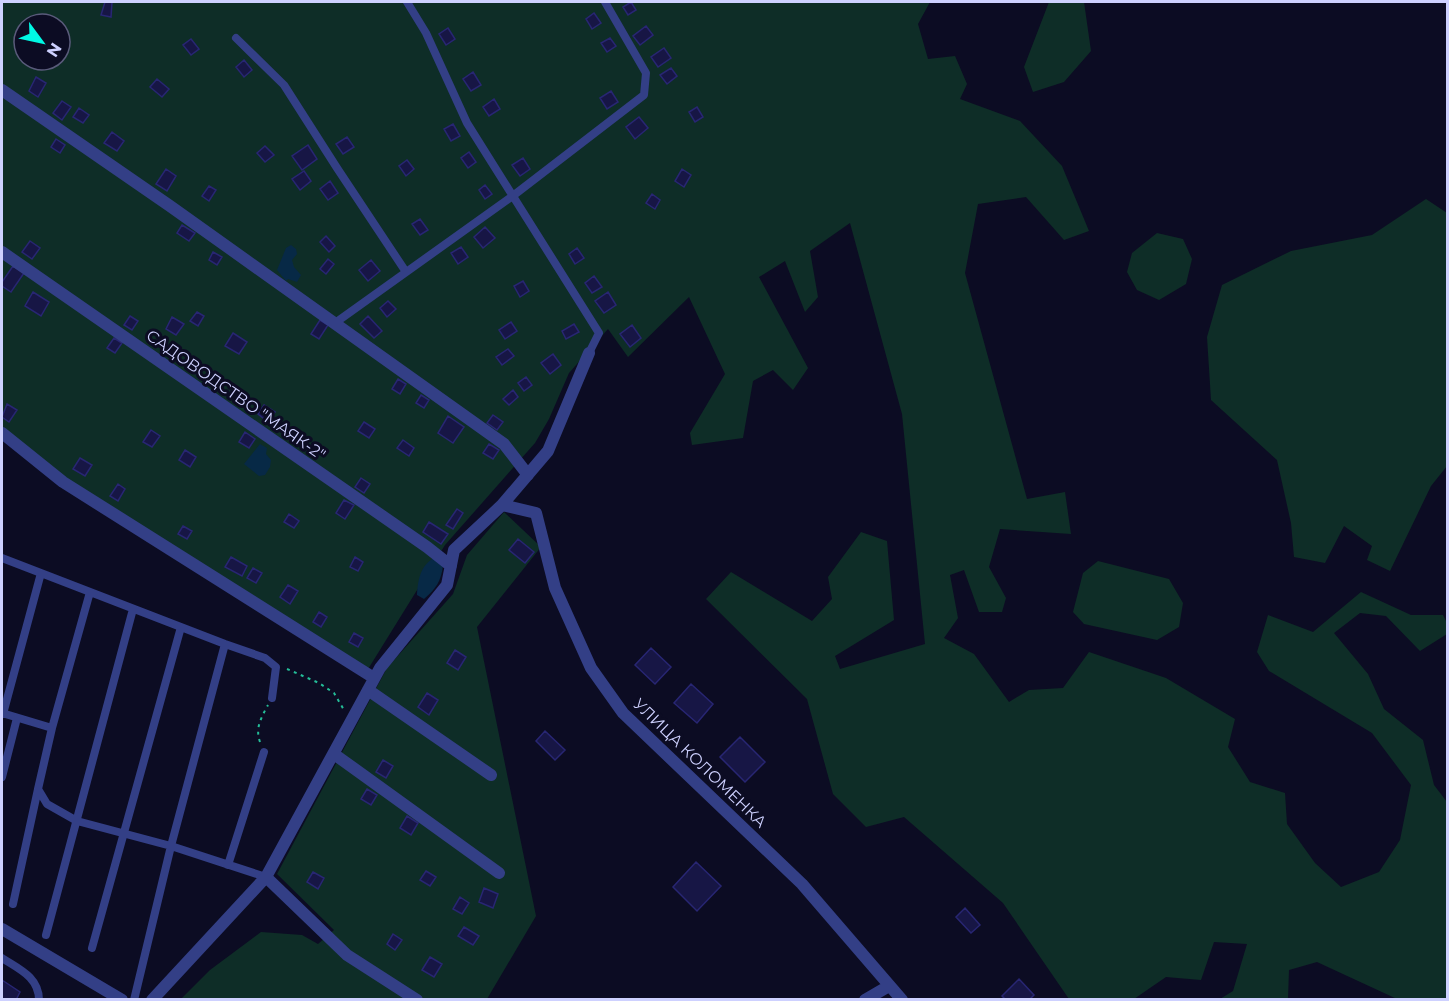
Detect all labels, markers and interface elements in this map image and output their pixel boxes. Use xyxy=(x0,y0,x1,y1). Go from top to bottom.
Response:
north arrow xyxy=(12,12,72,72)
text: N xyxy=(43,39,66,60)
street label: САДОВОДСТВО "МАЯК-2" xyxy=(143,326,329,464)
street label: УЛИЦА КОЛОМЕНКА xyxy=(630,694,771,832)

